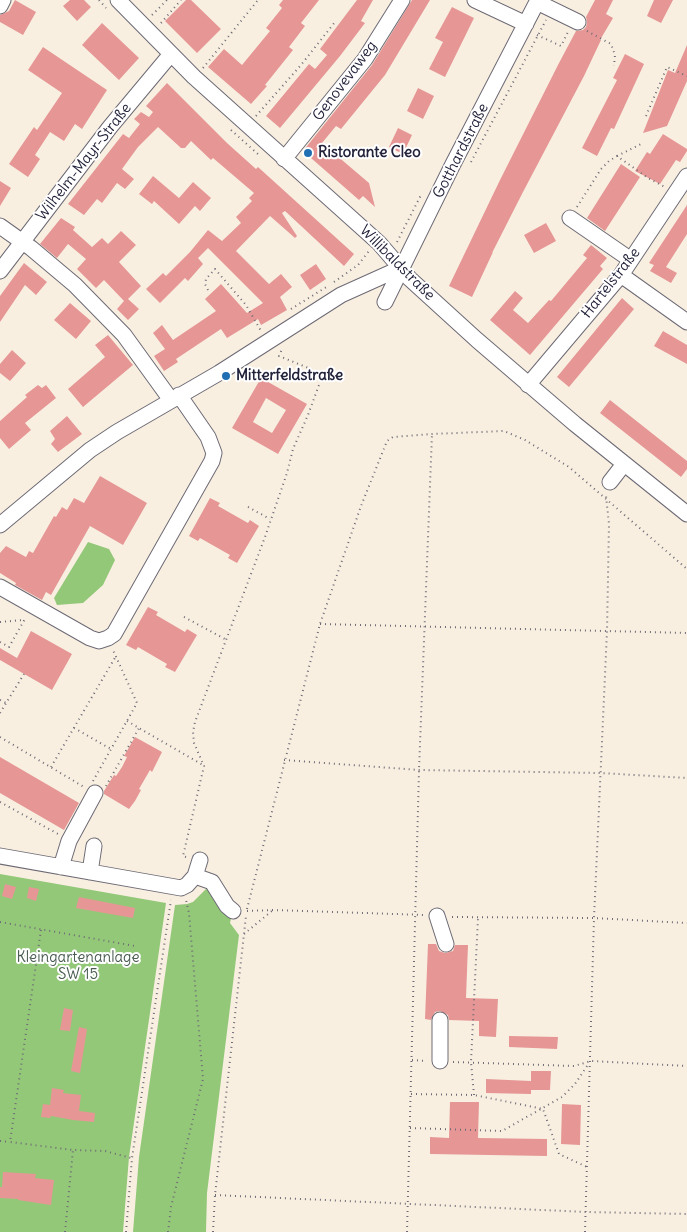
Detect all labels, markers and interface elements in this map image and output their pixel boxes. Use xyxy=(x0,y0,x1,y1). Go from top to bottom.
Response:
street label: Genovevaweg xyxy=(309,37,381,125)
street label: Wilhelm-Mayr-Straße xyxy=(33,100,135,224)
street label: Gotthardstraße xyxy=(429,101,493,201)
place label: Ristorante Cleo xyxy=(318,144,421,162)
marker: Ristorante Cleo xyxy=(302,147,314,159)
street label: Willibaldstraße xyxy=(356,222,438,304)
street label: Hartelstraße xyxy=(578,244,644,322)
place label: Mitterfeldstraße xyxy=(236,367,343,385)
marker: Mitterfeldstraße xyxy=(220,370,232,382)
park label: Kleingartenanlage SW 15 xyxy=(16,949,140,984)

